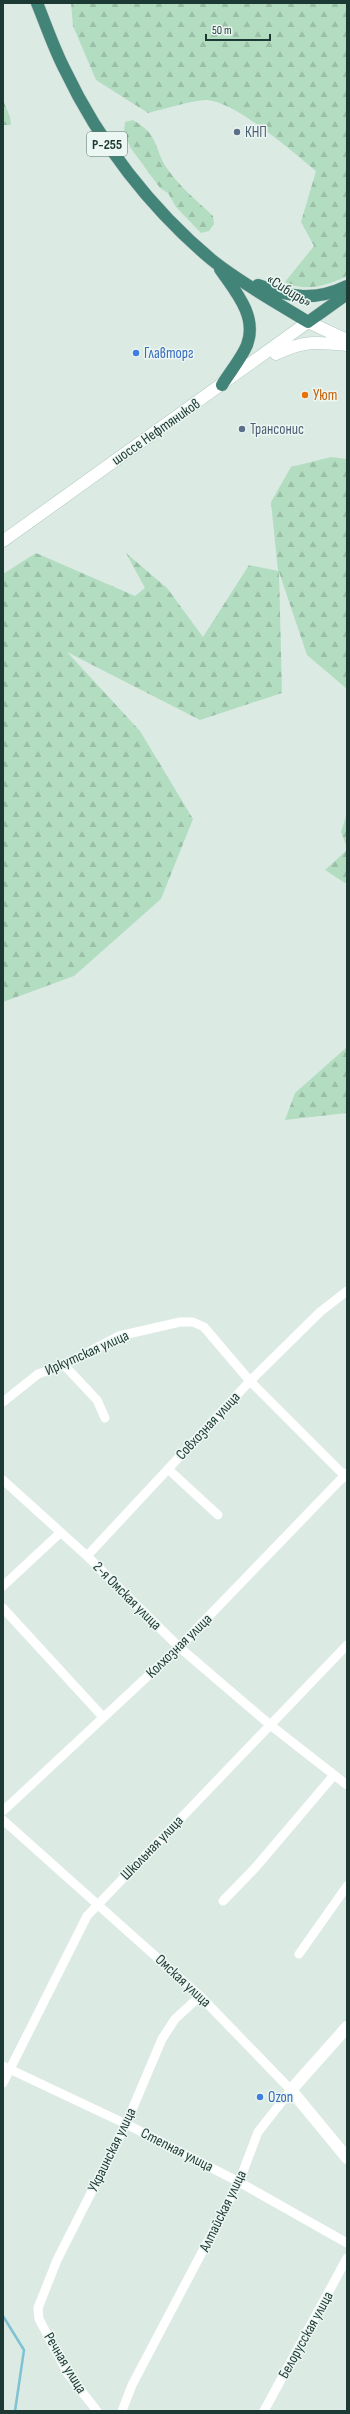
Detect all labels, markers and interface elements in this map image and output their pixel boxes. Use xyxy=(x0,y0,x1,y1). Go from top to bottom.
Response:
scale bar xyxy=(206,16,270,42)
text: 50 m xyxy=(212,23,232,38)
place label: КНП xyxy=(245,123,267,142)
marker: КНП xyxy=(232,127,242,137)
road number: Р-255 xyxy=(87,132,127,156)
street label: «Сибирь» xyxy=(263,270,315,312)
place label: Главторг xyxy=(144,344,194,363)
marker: Главторг xyxy=(131,348,141,358)
place label: Уют xyxy=(313,386,337,405)
marker: Уют xyxy=(300,390,310,400)
street label: шоссе Нефтяников xyxy=(108,394,204,470)
place label: Трансонис xyxy=(250,420,304,439)
marker: Трансонис xyxy=(237,424,247,434)
street label: Иркутская улица xyxy=(42,1326,132,1380)
street label: Совхозная улица xyxy=(172,1388,244,1464)
street label: 2-я Омская улица xyxy=(89,1558,166,1635)
street label: Колхозная улица xyxy=(142,1610,216,1682)
street label: Школьная улица xyxy=(116,1812,188,1884)
street label: Омская улица xyxy=(151,1950,215,2012)
place label: Ozon xyxy=(268,2088,293,2107)
marker: Ozon xyxy=(255,2092,265,2102)
street label: Украинская улица xyxy=(83,2105,141,2195)
street label: Степная улица xyxy=(138,2124,217,2176)
street label: Алтайская улица xyxy=(195,2167,251,2256)
street label: Белорусская улица xyxy=(274,2288,338,2382)
street label: Речная улица xyxy=(39,2329,91,2397)

